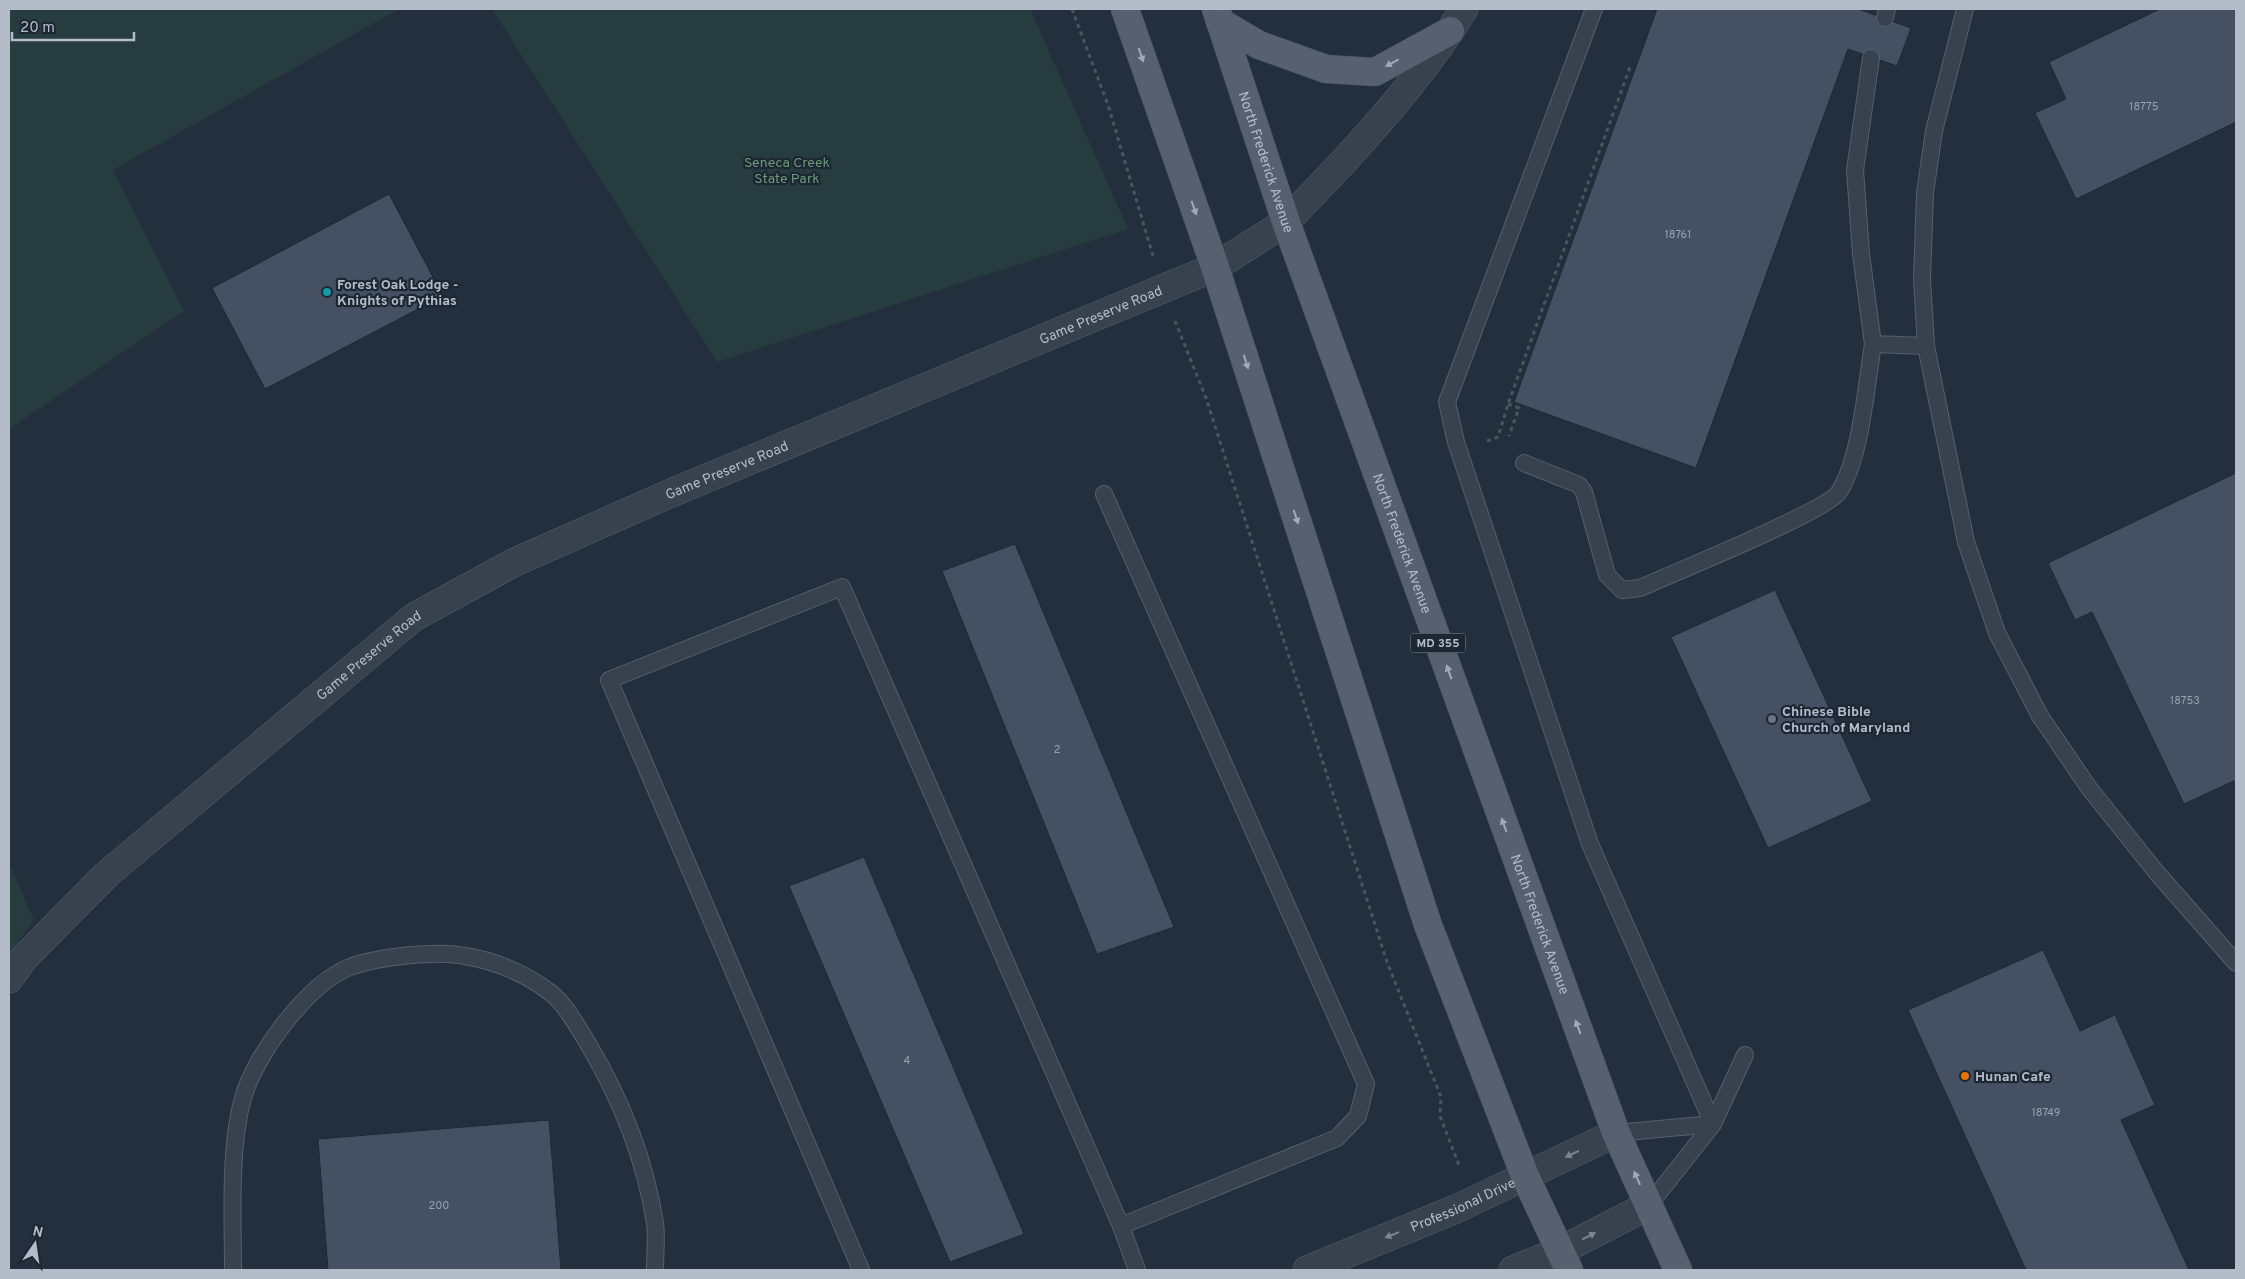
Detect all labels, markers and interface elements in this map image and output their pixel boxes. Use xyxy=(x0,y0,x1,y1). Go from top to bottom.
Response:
scale bar xyxy=(12,10,135,42)
text: 20 m xyxy=(20,19,55,38)
one-way arrow xyxy=(1137,48,1145,63)
one-way arrow xyxy=(1384,59,1399,67)
street label: North Frederick Avenue xyxy=(1234,90,1296,235)
house number: 18775 xyxy=(2129,100,2159,114)
park label: Seneca Creek State Park xyxy=(744,155,830,188)
one-way arrow xyxy=(1191,201,1198,216)
house number: 18761 xyxy=(1665,228,1691,242)
place label: Forest Oak Lodge - Knights of Pythias xyxy=(337,277,459,310)
street label: Game Preserve Road xyxy=(1037,283,1165,349)
marker: Forest Oak Lodge - Knights of Pythias xyxy=(321,286,333,298)
one-way arrow xyxy=(1242,355,1250,370)
street label: Game Preserve Road xyxy=(663,438,791,504)
street label: North Frederick Avenue xyxy=(1368,471,1434,616)
one-way arrow xyxy=(1292,510,1300,525)
street label: Game Preserve Road xyxy=(314,608,425,705)
road number: MD 355 xyxy=(1410,634,1466,652)
one-way arrow xyxy=(1445,664,1453,679)
house number: 18753 xyxy=(2170,694,2200,708)
place label: Chinese Bible Church of Maryland xyxy=(1782,704,1910,737)
marker: Chinese Bible Church of Maryland xyxy=(1766,713,1778,725)
house number: 2 xyxy=(1054,743,1060,757)
one-way arrow xyxy=(1500,817,1507,832)
street label: North Frederick Avenue xyxy=(1506,852,1572,997)
one-way arrow xyxy=(1574,1019,1581,1034)
house number: 4 xyxy=(904,1054,911,1068)
place label: Hunan Cafe xyxy=(1975,1069,2051,1086)
marker: Hunan Cafe xyxy=(1959,1070,1971,1082)
house number: 18749 xyxy=(2032,1106,2060,1120)
one-way arrow xyxy=(1565,1150,1579,1158)
one-way arrow xyxy=(1632,1171,1640,1185)
street label: Professional Drive xyxy=(1408,1175,1519,1237)
house number: 200 xyxy=(429,1199,449,1213)
north arrow xyxy=(10,1219,60,1269)
text: N xyxy=(31,1223,44,1242)
one-way arrow xyxy=(1385,1232,1400,1240)
one-way arrow xyxy=(1582,1232,1597,1240)

